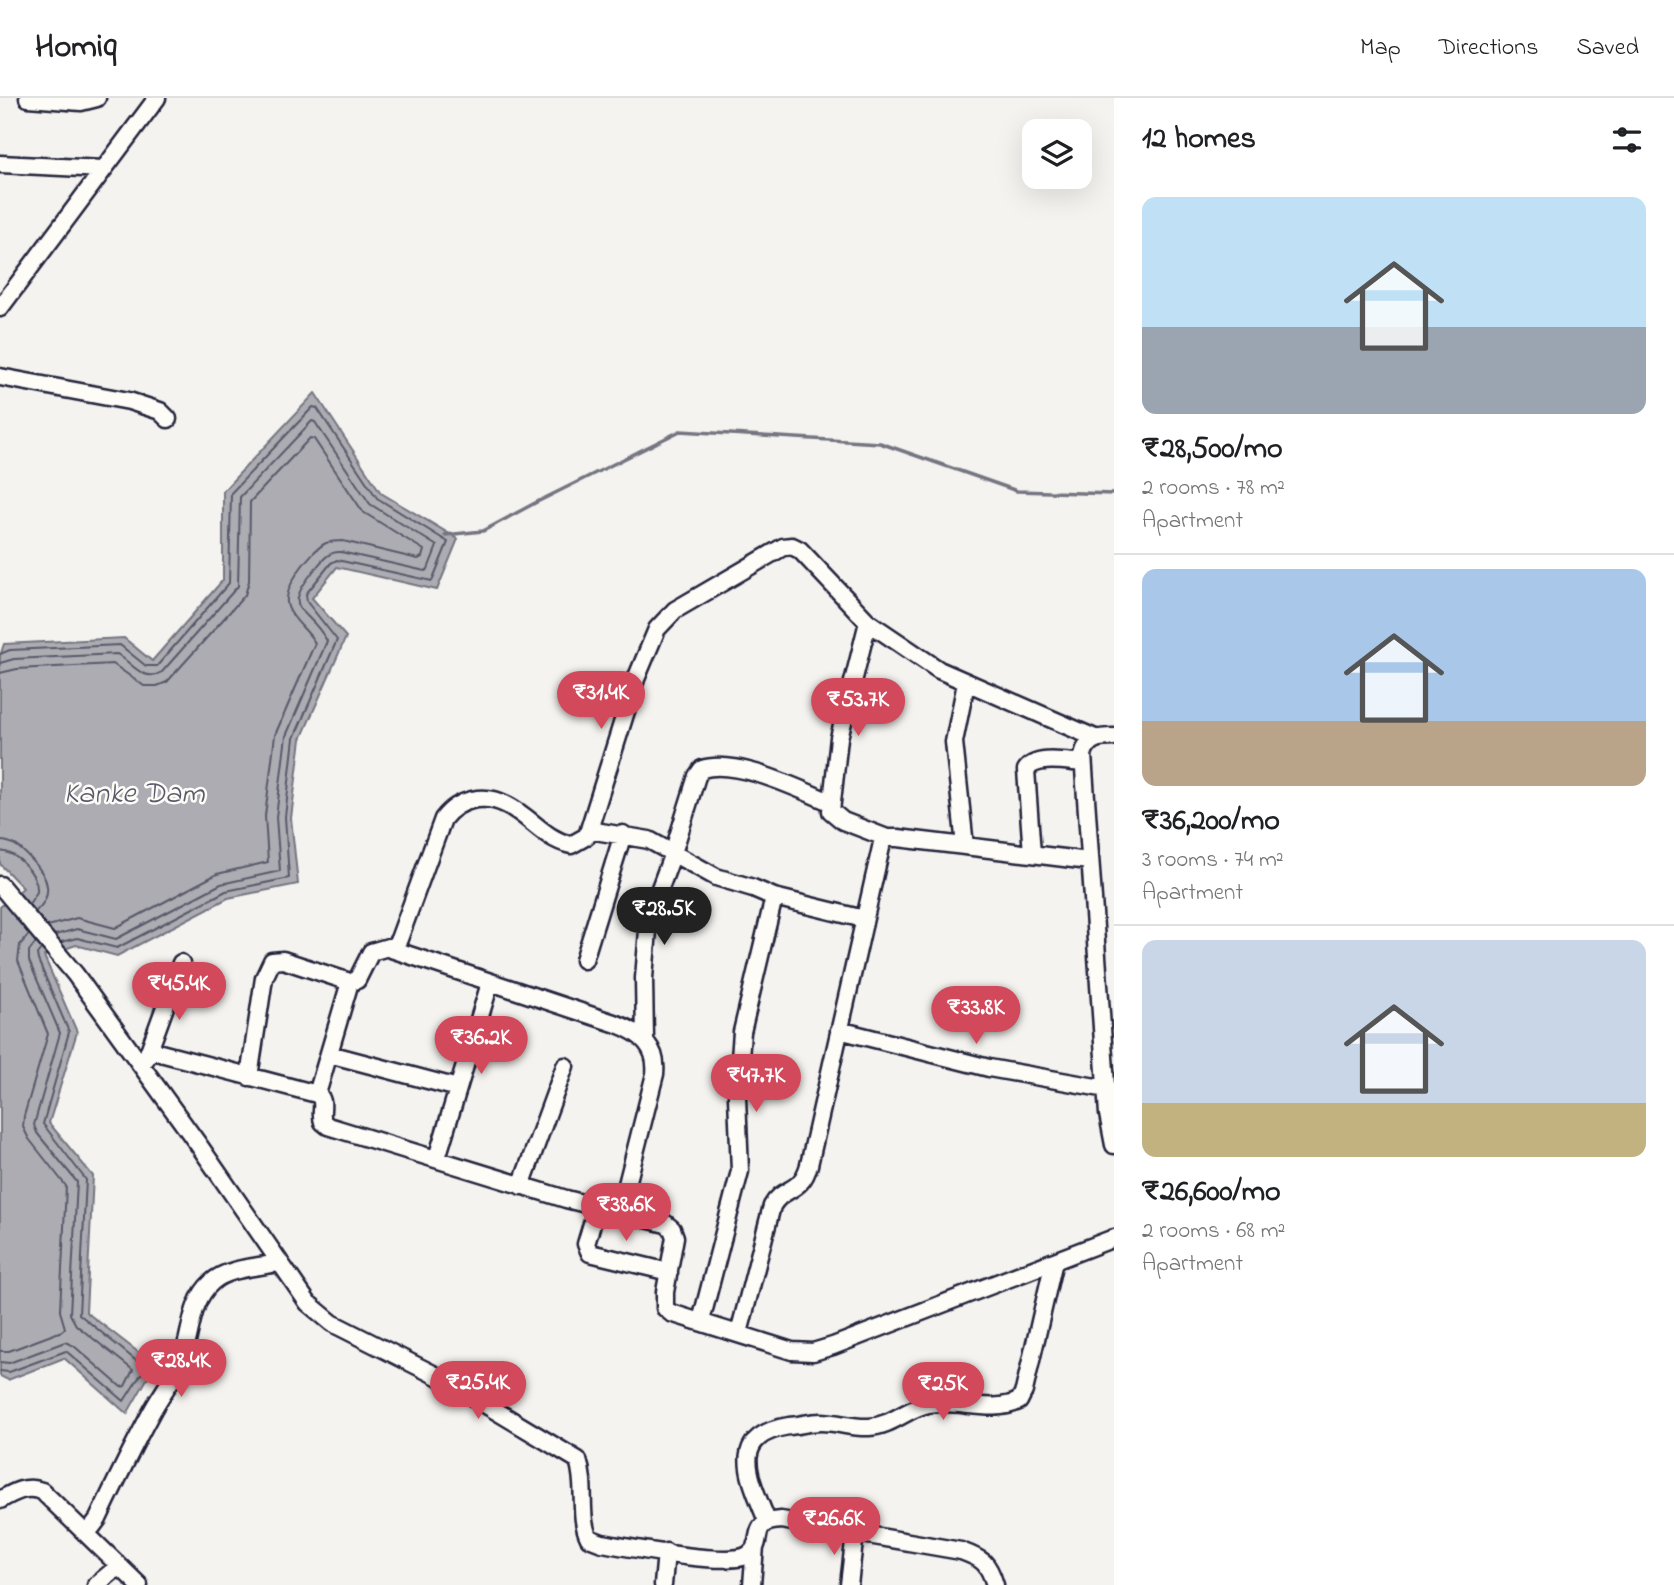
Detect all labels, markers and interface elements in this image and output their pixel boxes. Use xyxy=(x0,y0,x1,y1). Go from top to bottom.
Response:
text: Homiq xyxy=(35,24,117,72)
text: Map xyxy=(1360,31,1401,66)
text: Directions xyxy=(1439,31,1538,66)
text: Saved xyxy=(1576,31,1639,66)
text: 12 homes xyxy=(1142,118,1256,162)
map controls xyxy=(1022,119,1092,189)
button: layers xyxy=(1022,119,1092,189)
icon: filters xyxy=(1608,121,1646,159)
icon: home xyxy=(1331,243,1457,369)
text: ₹28,500/mo xyxy=(1142,428,1283,472)
text: 2 rooms · 78 m² xyxy=(1142,472,1285,505)
text: Apartment xyxy=(1142,505,1243,538)
icon: home xyxy=(1331,615,1457,741)
pin: ₹31.4K xyxy=(544,672,658,731)
text: ₹31.4K xyxy=(573,677,629,710)
pin: ₹53.7K xyxy=(801,678,915,738)
text: ₹53.7K xyxy=(827,684,889,717)
water label: Kanke Dam xyxy=(63,773,205,817)
text: ₹36,200/mo xyxy=(1142,800,1280,844)
text: 3 rooms · 74 m² xyxy=(1142,844,1284,877)
text: Apartment xyxy=(1142,877,1243,910)
pin: ₹28.5K xyxy=(607,888,721,947)
text: ₹28.5K xyxy=(633,893,695,926)
pin: ₹45.4K xyxy=(122,962,236,1022)
text: ₹45.4K xyxy=(148,968,210,1001)
pin: ₹33.8K xyxy=(919,986,1033,1046)
icon: home xyxy=(1331,986,1457,1112)
text: ₹33.8K xyxy=(947,992,1005,1025)
pin: ₹36.2K xyxy=(424,1016,538,1076)
text: ₹36.2K xyxy=(451,1022,511,1055)
pin: ₹47.7K xyxy=(699,1054,813,1114)
text: ₹47.7K xyxy=(727,1060,785,1093)
text: ₹26,600/mo xyxy=(1142,1171,1281,1215)
pin: ₹38.6K xyxy=(569,1184,683,1243)
text: ₹38.6K xyxy=(597,1189,655,1222)
text: 2 rooms · 68 m² xyxy=(1142,1215,1285,1248)
text: Apartment xyxy=(1142,1248,1243,1281)
pin: ₹28.4K xyxy=(124,1340,238,1399)
text: ₹28.4K xyxy=(151,1345,211,1378)
pin: ₹25.4K xyxy=(421,1362,535,1421)
pin: ₹25K xyxy=(902,1362,984,1422)
text: ₹25.4K xyxy=(446,1367,510,1400)
text: ₹25K xyxy=(918,1368,968,1401)
pin: ₹26.6K xyxy=(777,1498,891,1557)
text: ₹26.6K xyxy=(803,1503,865,1536)

